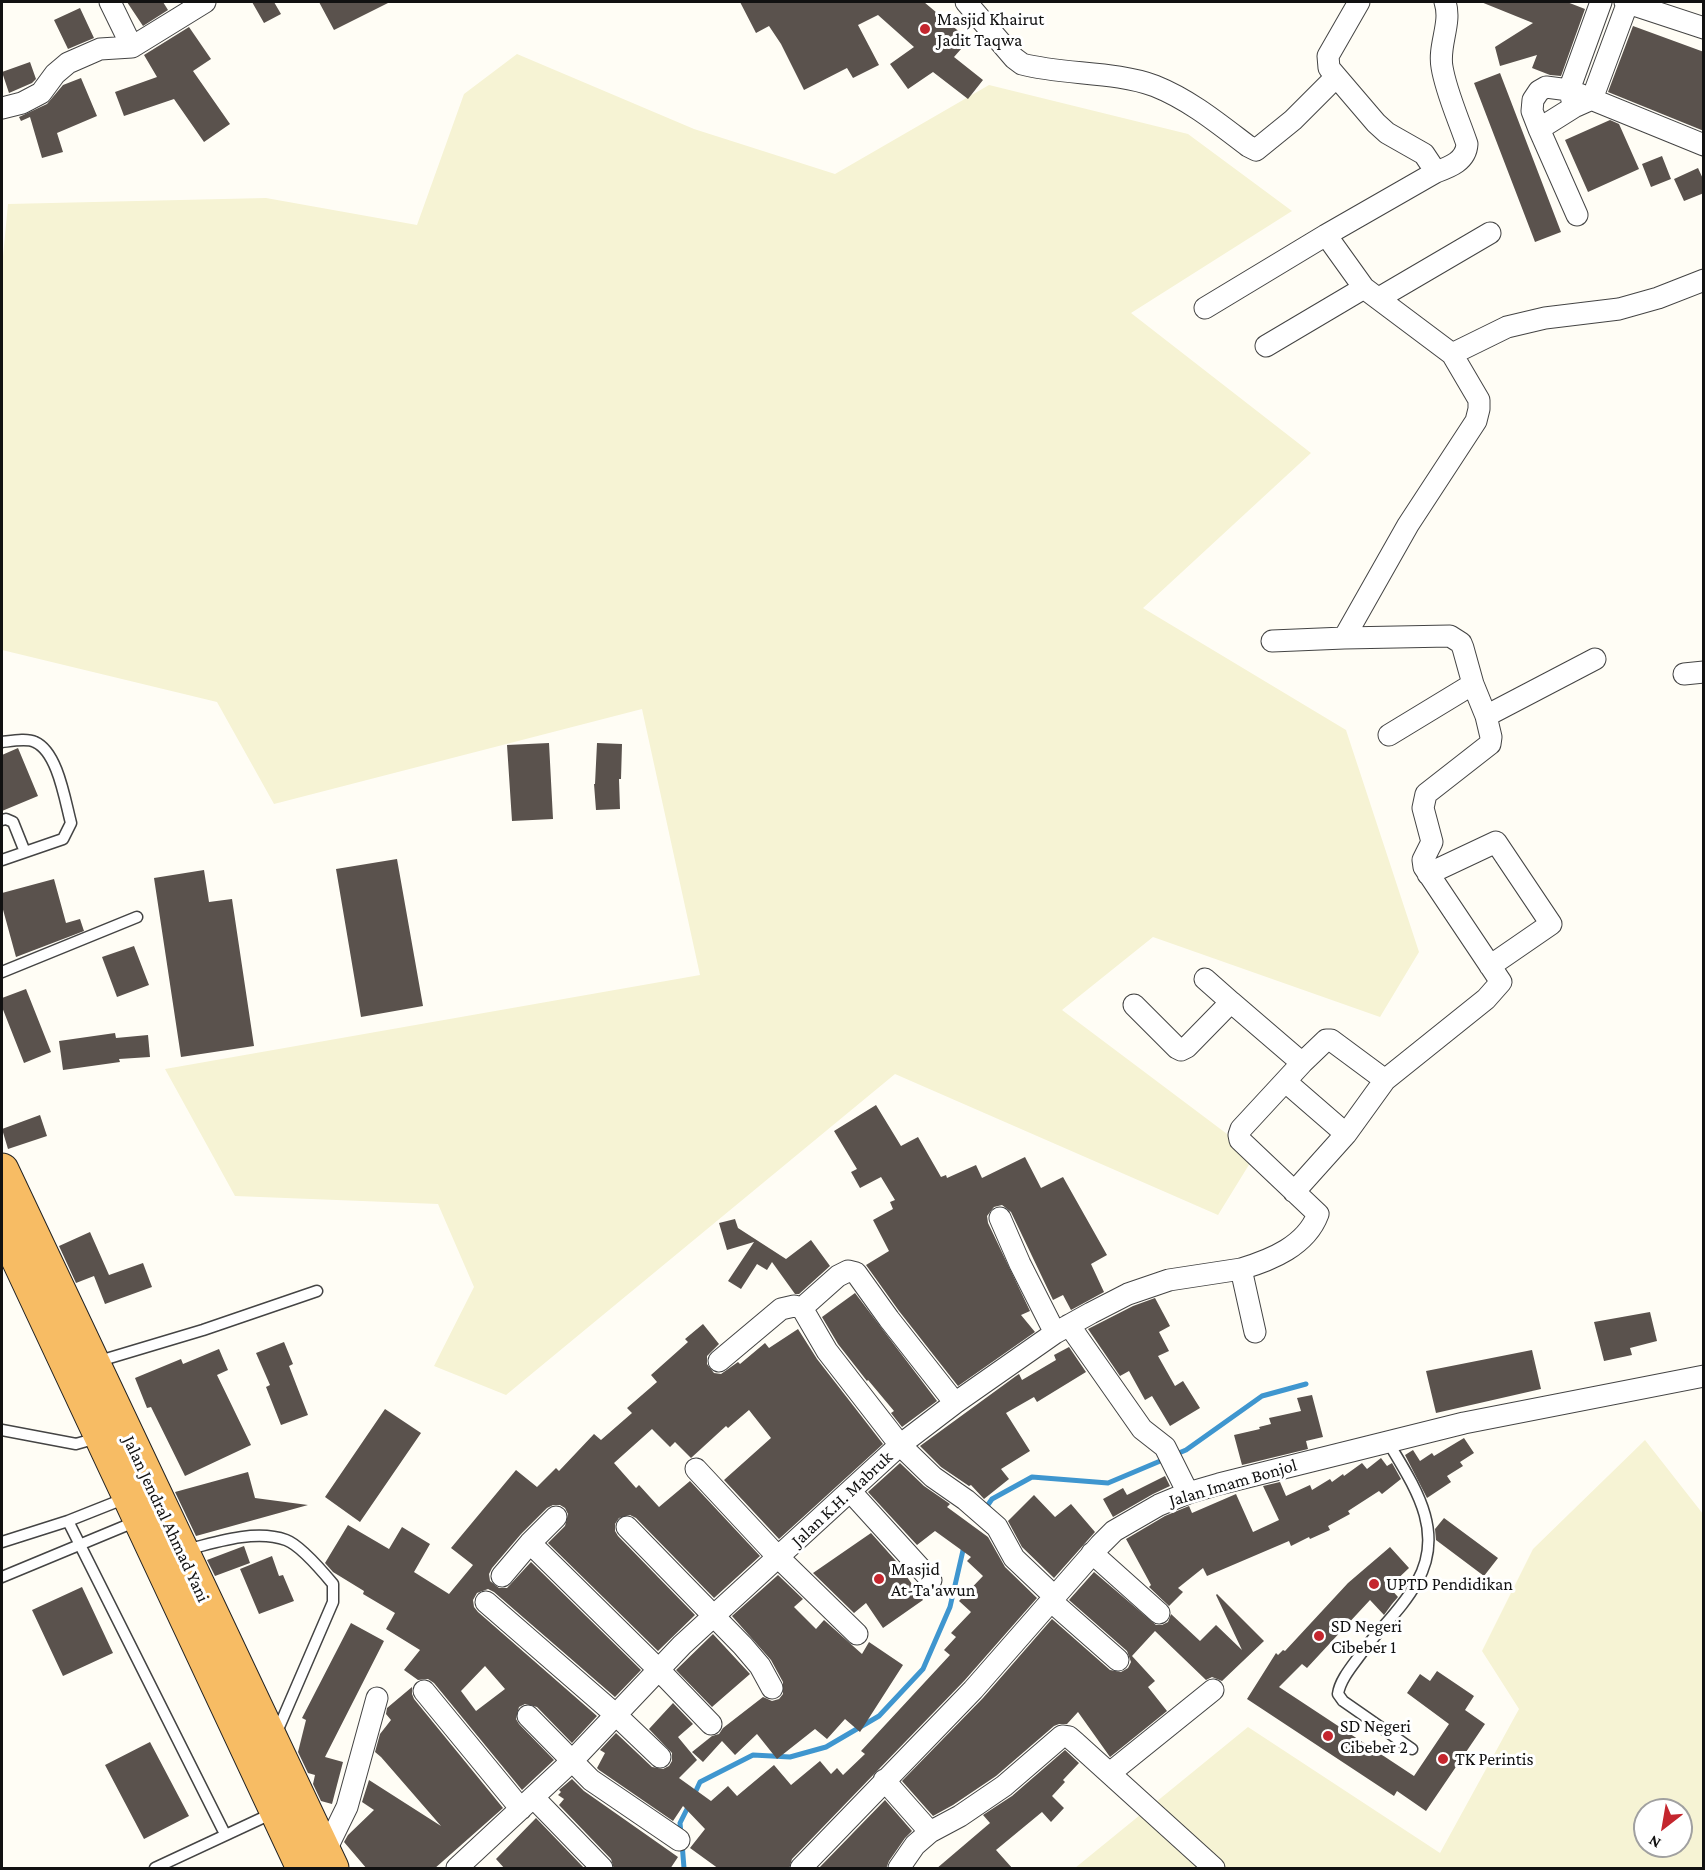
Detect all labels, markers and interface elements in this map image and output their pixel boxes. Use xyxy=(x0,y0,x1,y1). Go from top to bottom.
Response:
place label: Masjid Khairut Jadit Taqwa xyxy=(937,8,1044,50)
marker: Masjid Khairut Jadit Taqwa xyxy=(918,22,932,36)
street label: Jalan Jendral Ahmad Yani xyxy=(118,1432,214,1606)
street label: Jalan K.H. Mabruk xyxy=(787,1447,897,1551)
street label: Jalan Imam Bonjol xyxy=(1166,1454,1300,1512)
place label: Masjid At-Ta'awun xyxy=(891,1558,975,1600)
marker: Masjid At-Ta'awun xyxy=(872,1572,886,1586)
place label: UPTD Pendidikan xyxy=(1386,1573,1513,1595)
marker: UPTD Pendidikan xyxy=(1367,1577,1381,1591)
place label: SD Negeri Cibeber 1 xyxy=(1331,1615,1402,1658)
marker: SD Negeri Cibeber 1 xyxy=(1312,1629,1326,1643)
place label: SD Negeri Cibeber 2 xyxy=(1340,1715,1411,1758)
marker: SD Negeri Cibeber 2 xyxy=(1321,1729,1335,1743)
place label: TK Perintis xyxy=(1455,1748,1534,1770)
marker: TK Perintis xyxy=(1436,1752,1450,1766)
north arrow xyxy=(1633,1798,1693,1858)
text: N xyxy=(1645,1832,1664,1852)

